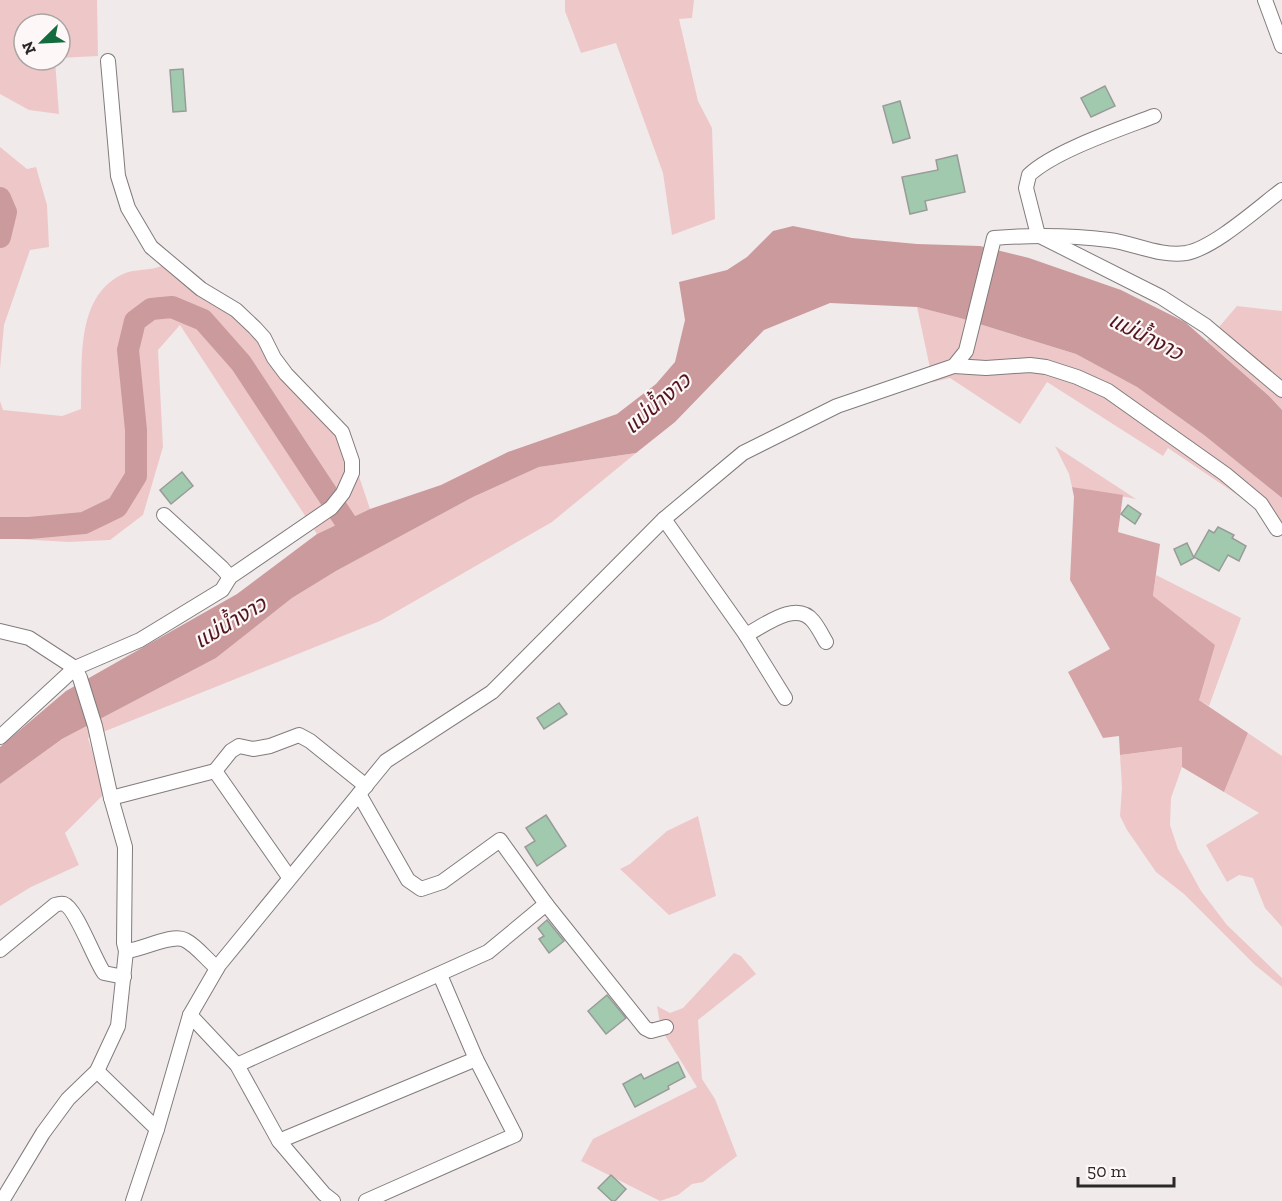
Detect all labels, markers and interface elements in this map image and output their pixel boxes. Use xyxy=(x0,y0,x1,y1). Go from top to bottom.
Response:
north arrow xyxy=(12,12,72,72)
text: N xyxy=(18,38,40,57)
water label: แม่น้ำงาว xyxy=(1104,304,1190,367)
water label: แม่น้ำงาว xyxy=(617,364,697,439)
water label: แม่น้ำงาว xyxy=(188,588,272,654)
scale bar xyxy=(1078,1150,1174,1188)
text: 50 m xyxy=(1087,1160,1127,1182)

